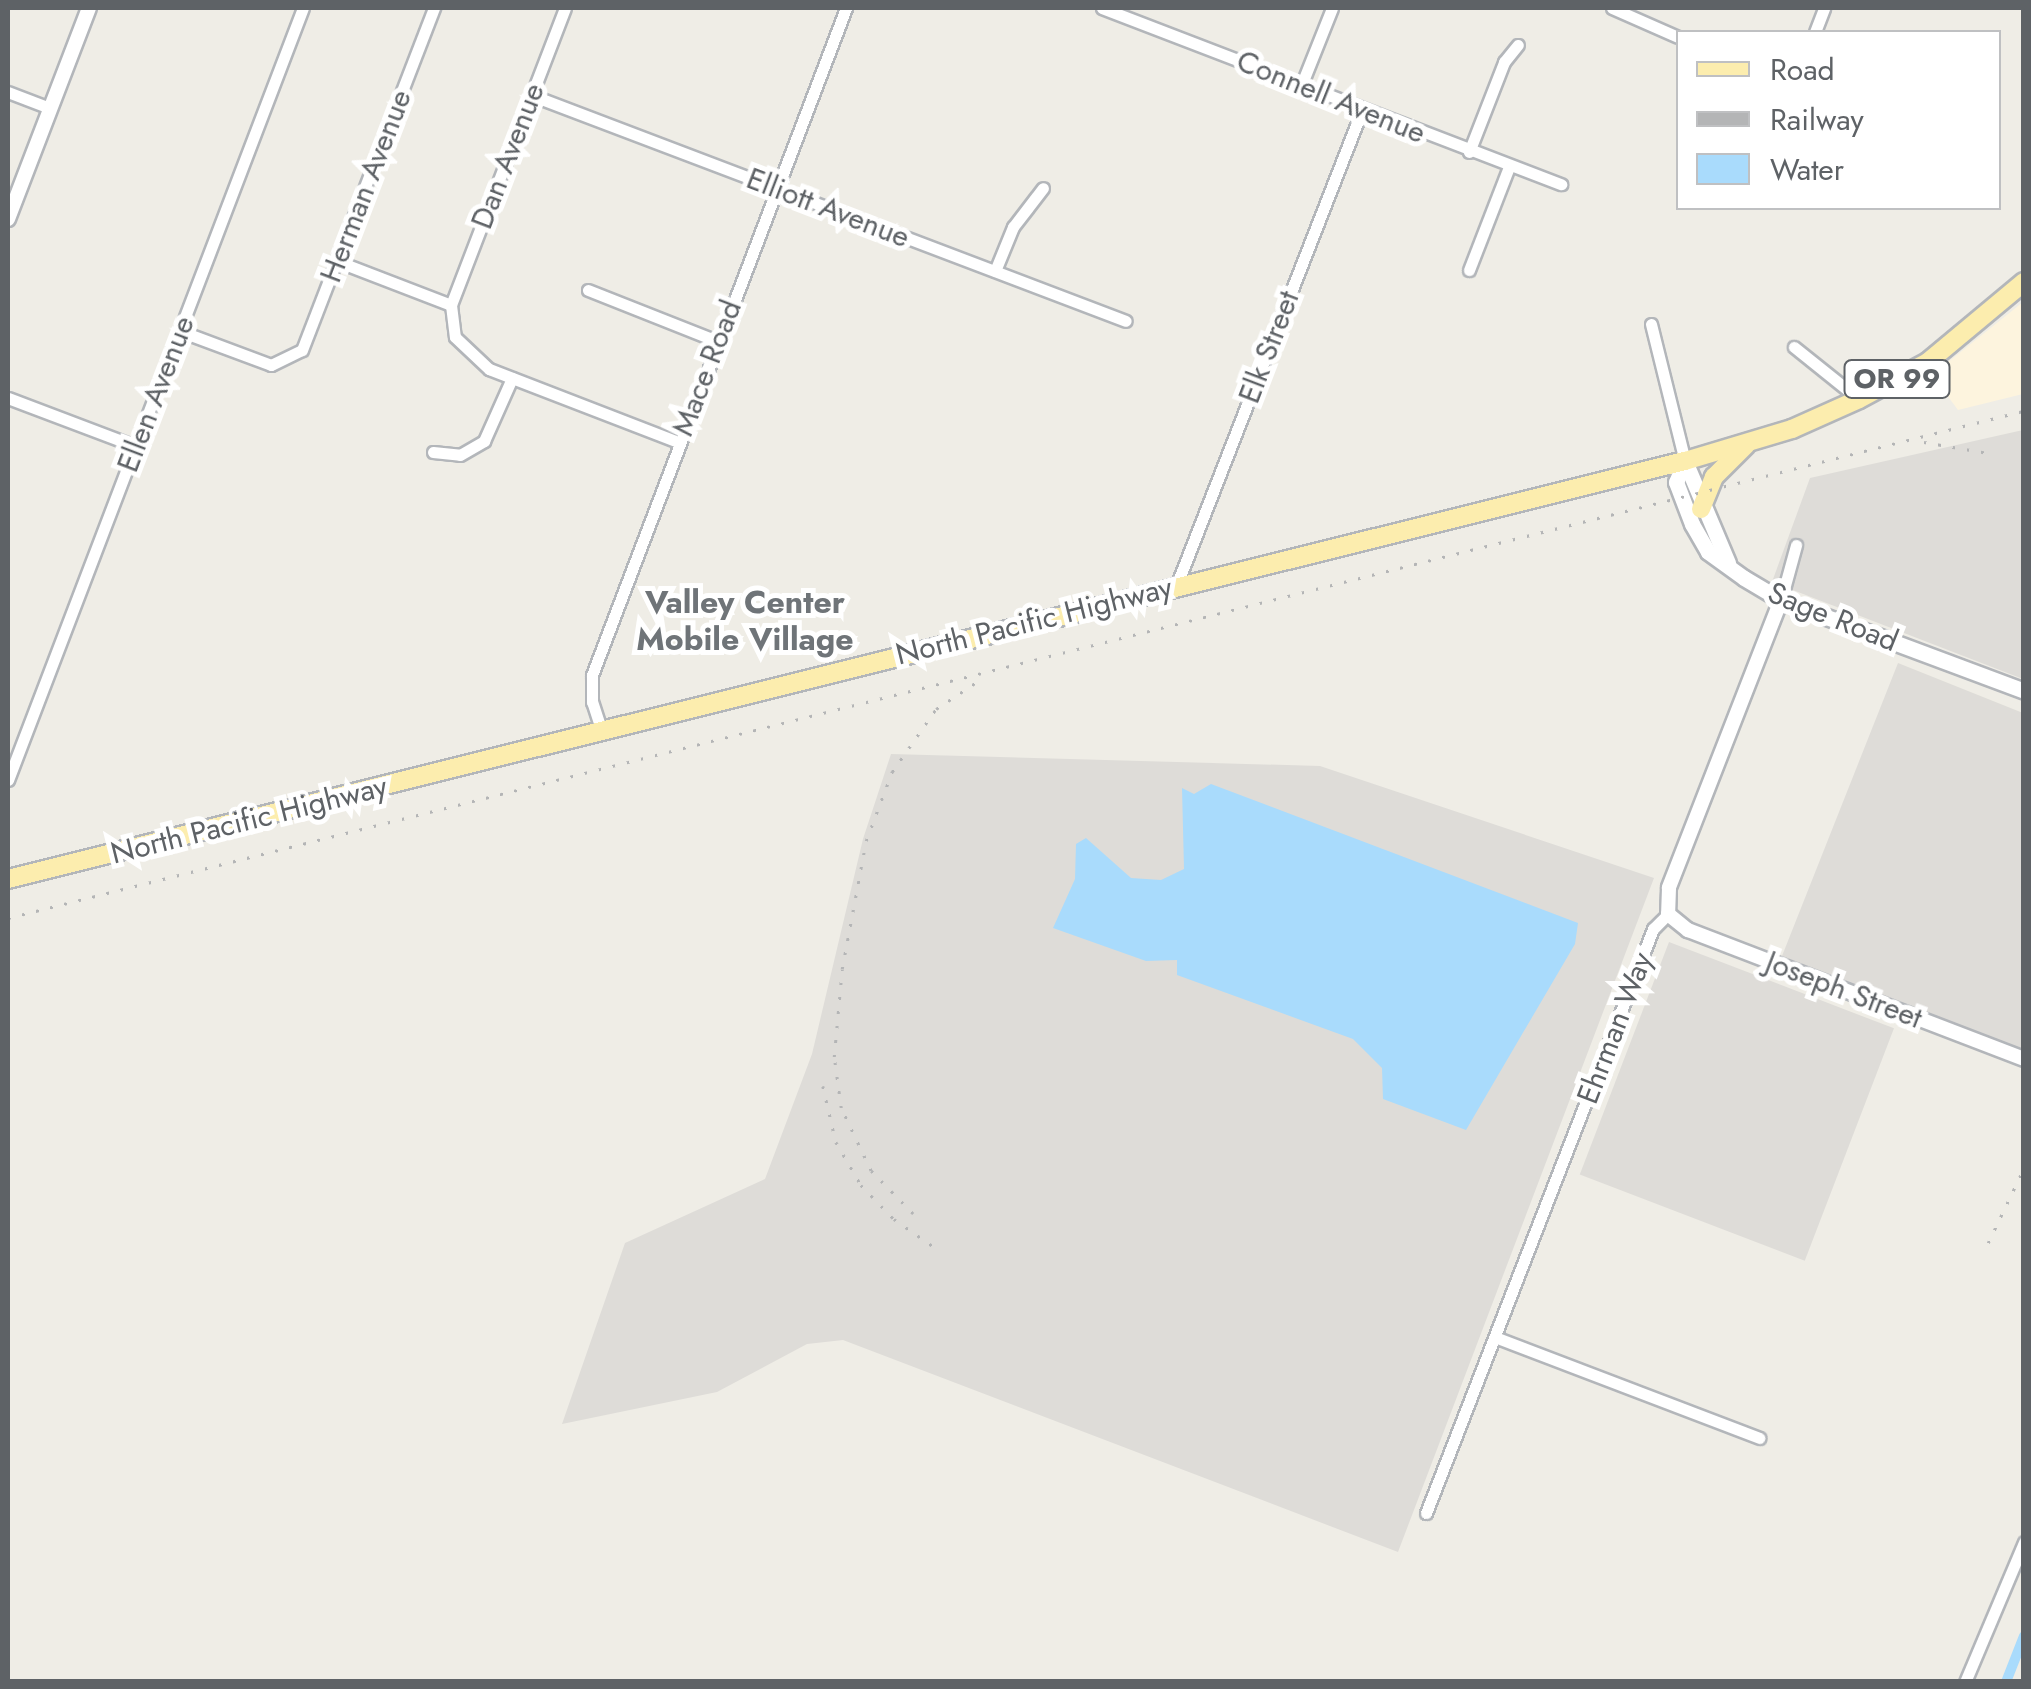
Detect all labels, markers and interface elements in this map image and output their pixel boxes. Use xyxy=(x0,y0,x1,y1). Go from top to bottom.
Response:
legend xyxy=(1676,30,2001,210)
street label: Connell Avenue xyxy=(1231,43,1431,151)
text: Road xyxy=(1770,48,1835,91)
street label: Dan Avenue xyxy=(464,78,552,234)
street label: Herman Avenue xyxy=(313,85,419,287)
text: Railway xyxy=(1770,98,1864,141)
text: Water xyxy=(1770,148,1844,191)
street label: Elliott Avenue xyxy=(742,160,914,256)
street label: Elk Street xyxy=(1231,286,1307,408)
street label: Mace Road xyxy=(665,295,749,441)
street label: Ellen Avenue xyxy=(110,311,202,477)
road number: OR 99 xyxy=(1842,356,1952,402)
street label: North Pacific Highway xyxy=(892,569,1176,673)
street label: Sage Road xyxy=(1763,575,1903,659)
district label: Valley Center Mobile Village xyxy=(636,584,854,659)
street label: North Pacific Highway xyxy=(107,768,391,872)
street label: Joseph Street xyxy=(1761,944,1927,1036)
street label: Ehrman Way xyxy=(1570,947,1660,1109)

